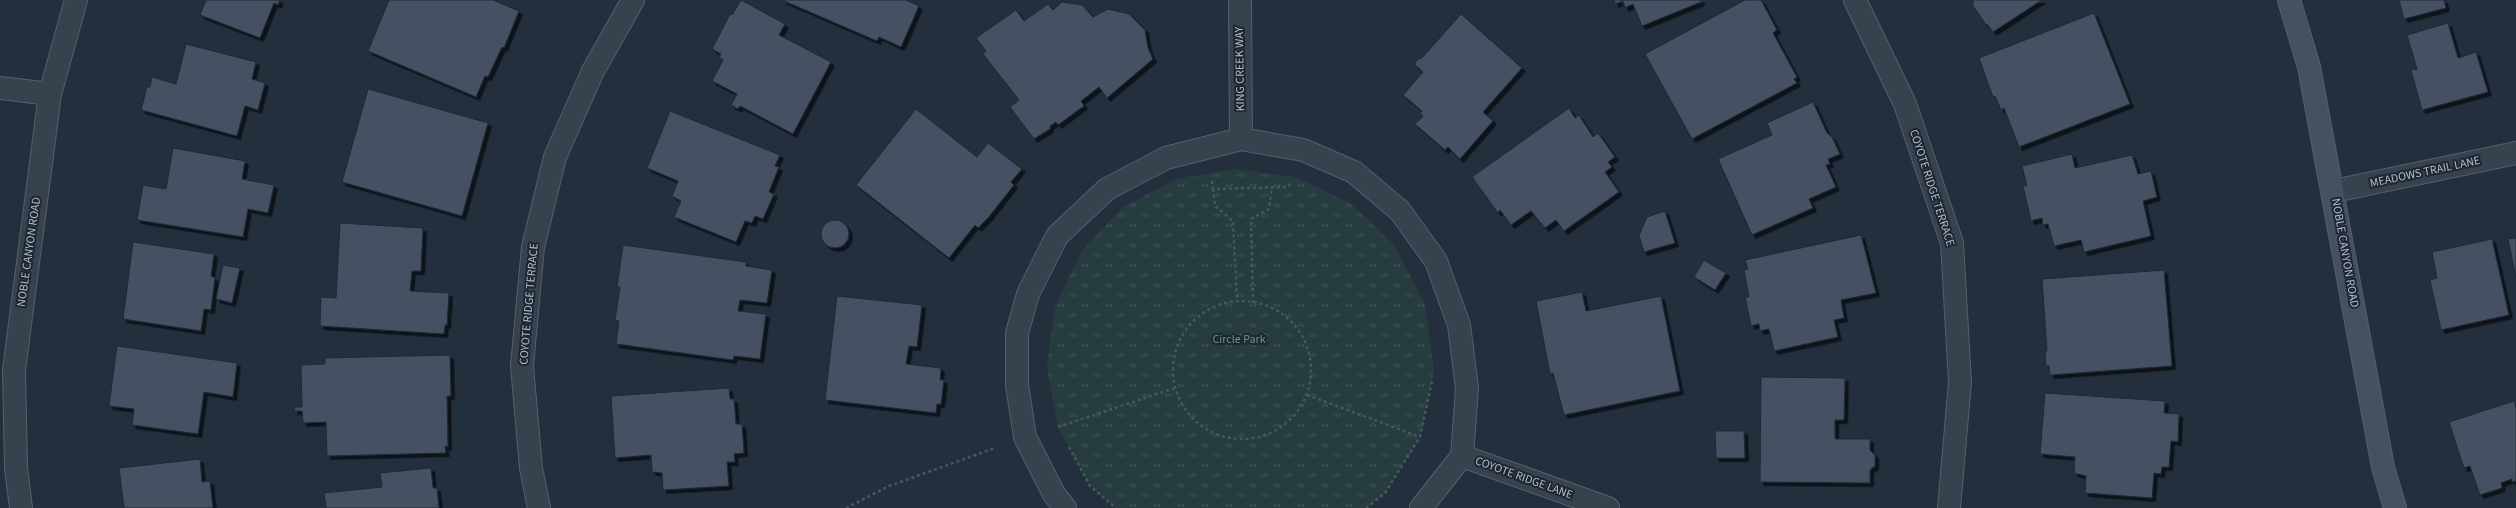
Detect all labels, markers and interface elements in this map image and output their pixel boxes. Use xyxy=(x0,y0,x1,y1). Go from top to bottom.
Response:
street label: KING CREEK WAY xyxy=(1231,26,1249,112)
street label: COYOTE RIDGE TERRACE xyxy=(1905,127,1959,249)
street label: MEADOWS TRAIL LANE xyxy=(2368,152,2482,192)
street label: NOBLE CANYON ROAD xyxy=(13,196,45,308)
street label: NOBLE CANYON ROAD xyxy=(2327,197,2363,309)
street label: COYOTE RIDGE TERRACE xyxy=(515,242,543,366)
park label: Circle Park xyxy=(1212,331,1266,348)
street label: COYOTE RIDGE LANE xyxy=(1473,452,1575,504)

